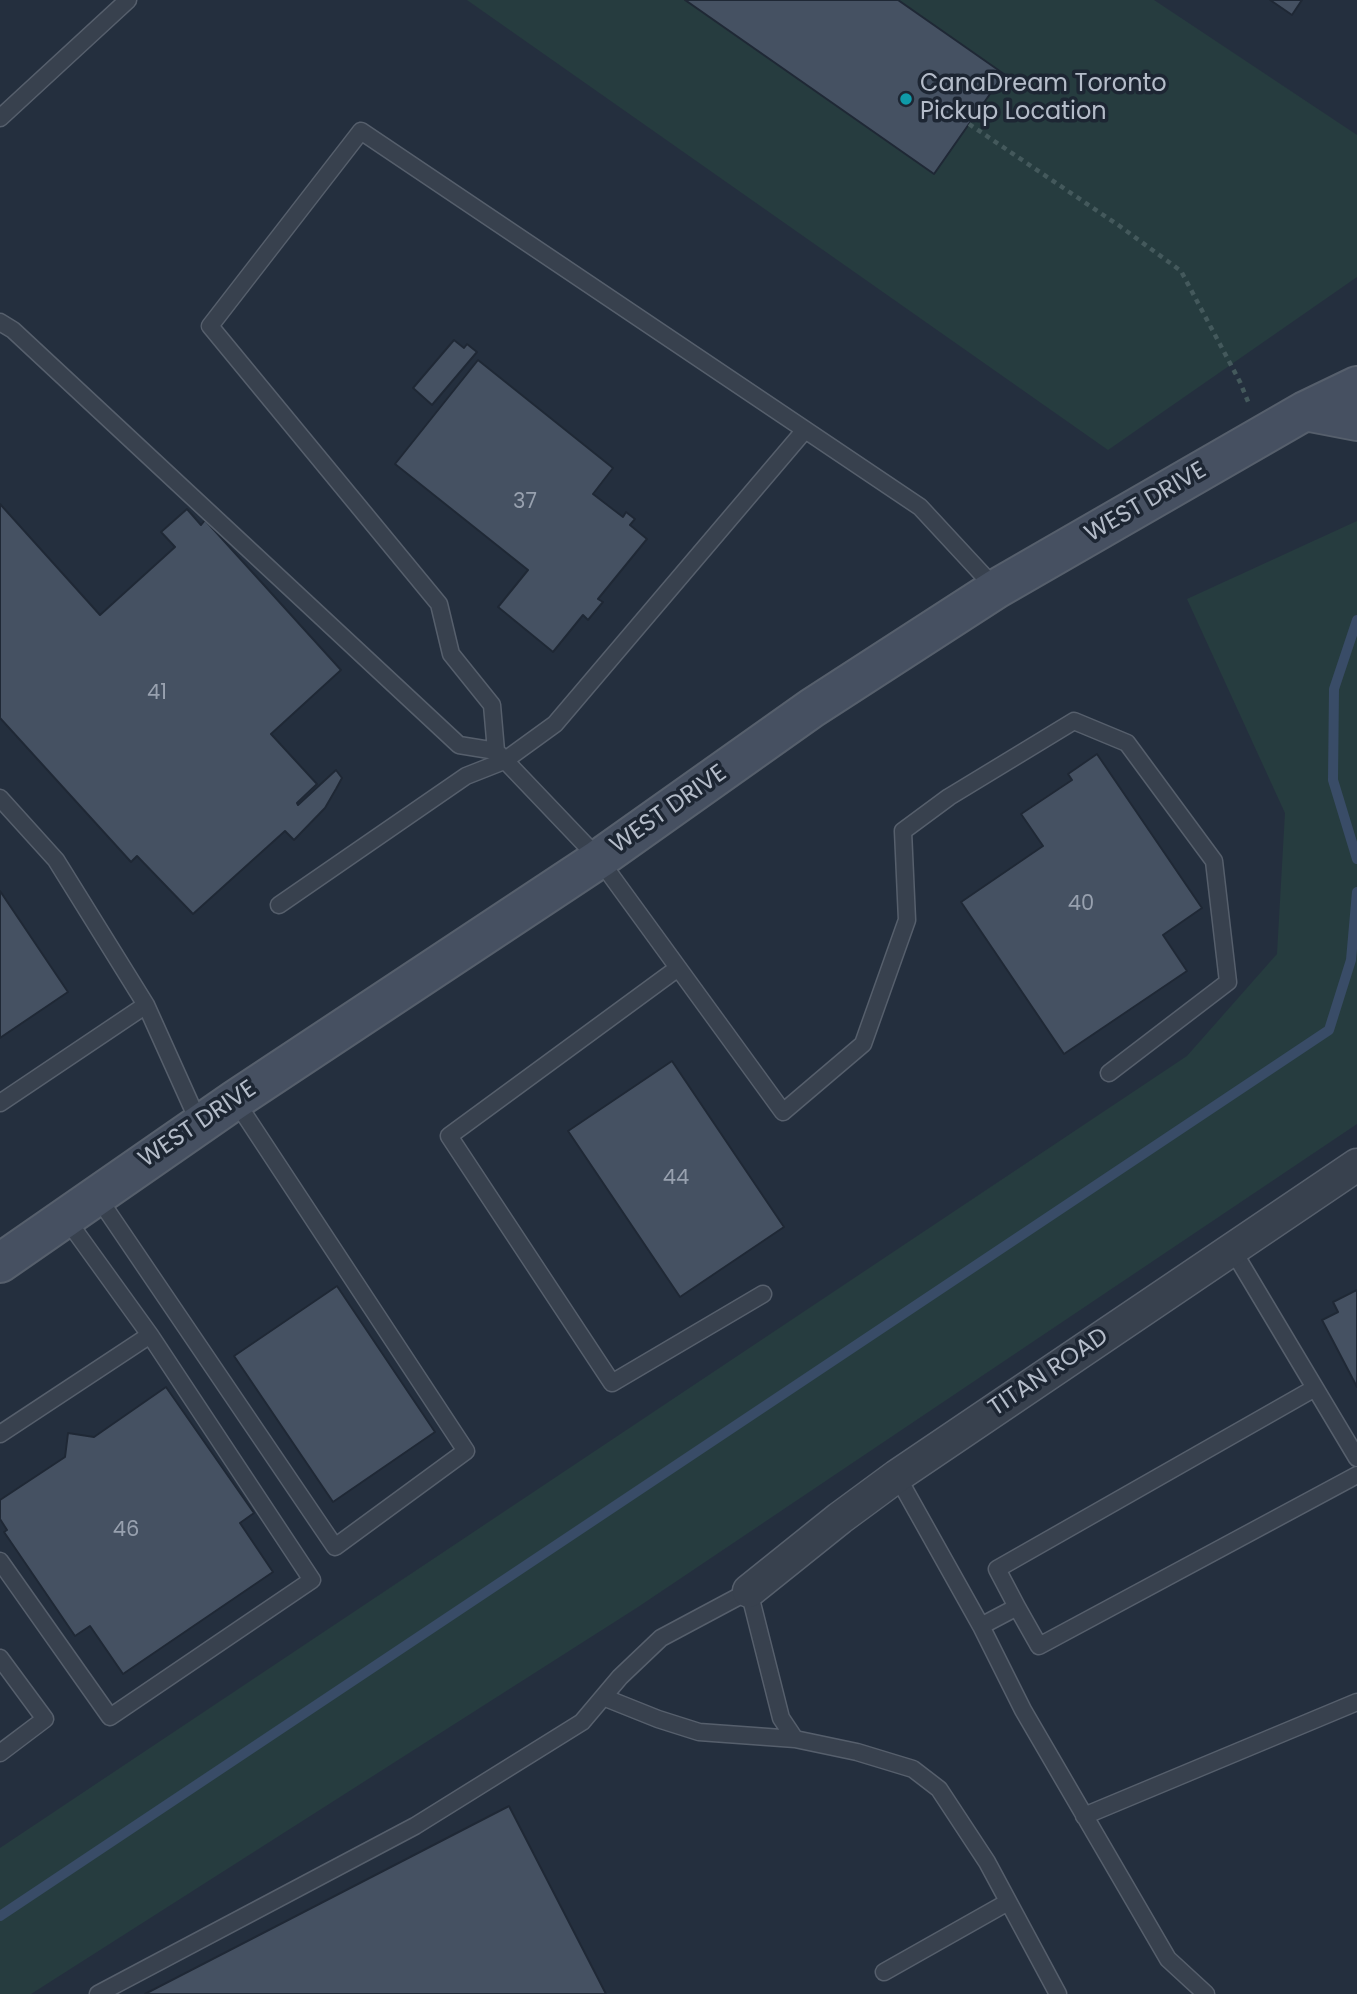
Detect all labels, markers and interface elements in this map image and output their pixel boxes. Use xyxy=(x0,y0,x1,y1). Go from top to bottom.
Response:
place label: CanaDream Toronto Pickup Location xyxy=(920,71,1167,127)
marker: CanaDream Toronto Pickup Location xyxy=(898,91,914,107)
street label: WEST DRIVE xyxy=(1080,457,1212,549)
house number: 37 xyxy=(513,490,537,516)
house number: 41 xyxy=(147,681,167,707)
street label: WEST DRIVE xyxy=(605,759,733,861)
house number: 40 xyxy=(1068,892,1094,918)
street label: WEST DRIVE xyxy=(134,1075,262,1175)
house number: 44 xyxy=(663,1166,689,1192)
street label: TITAN ROAD xyxy=(984,1322,1114,1424)
house number: 46 xyxy=(113,1518,139,1544)

